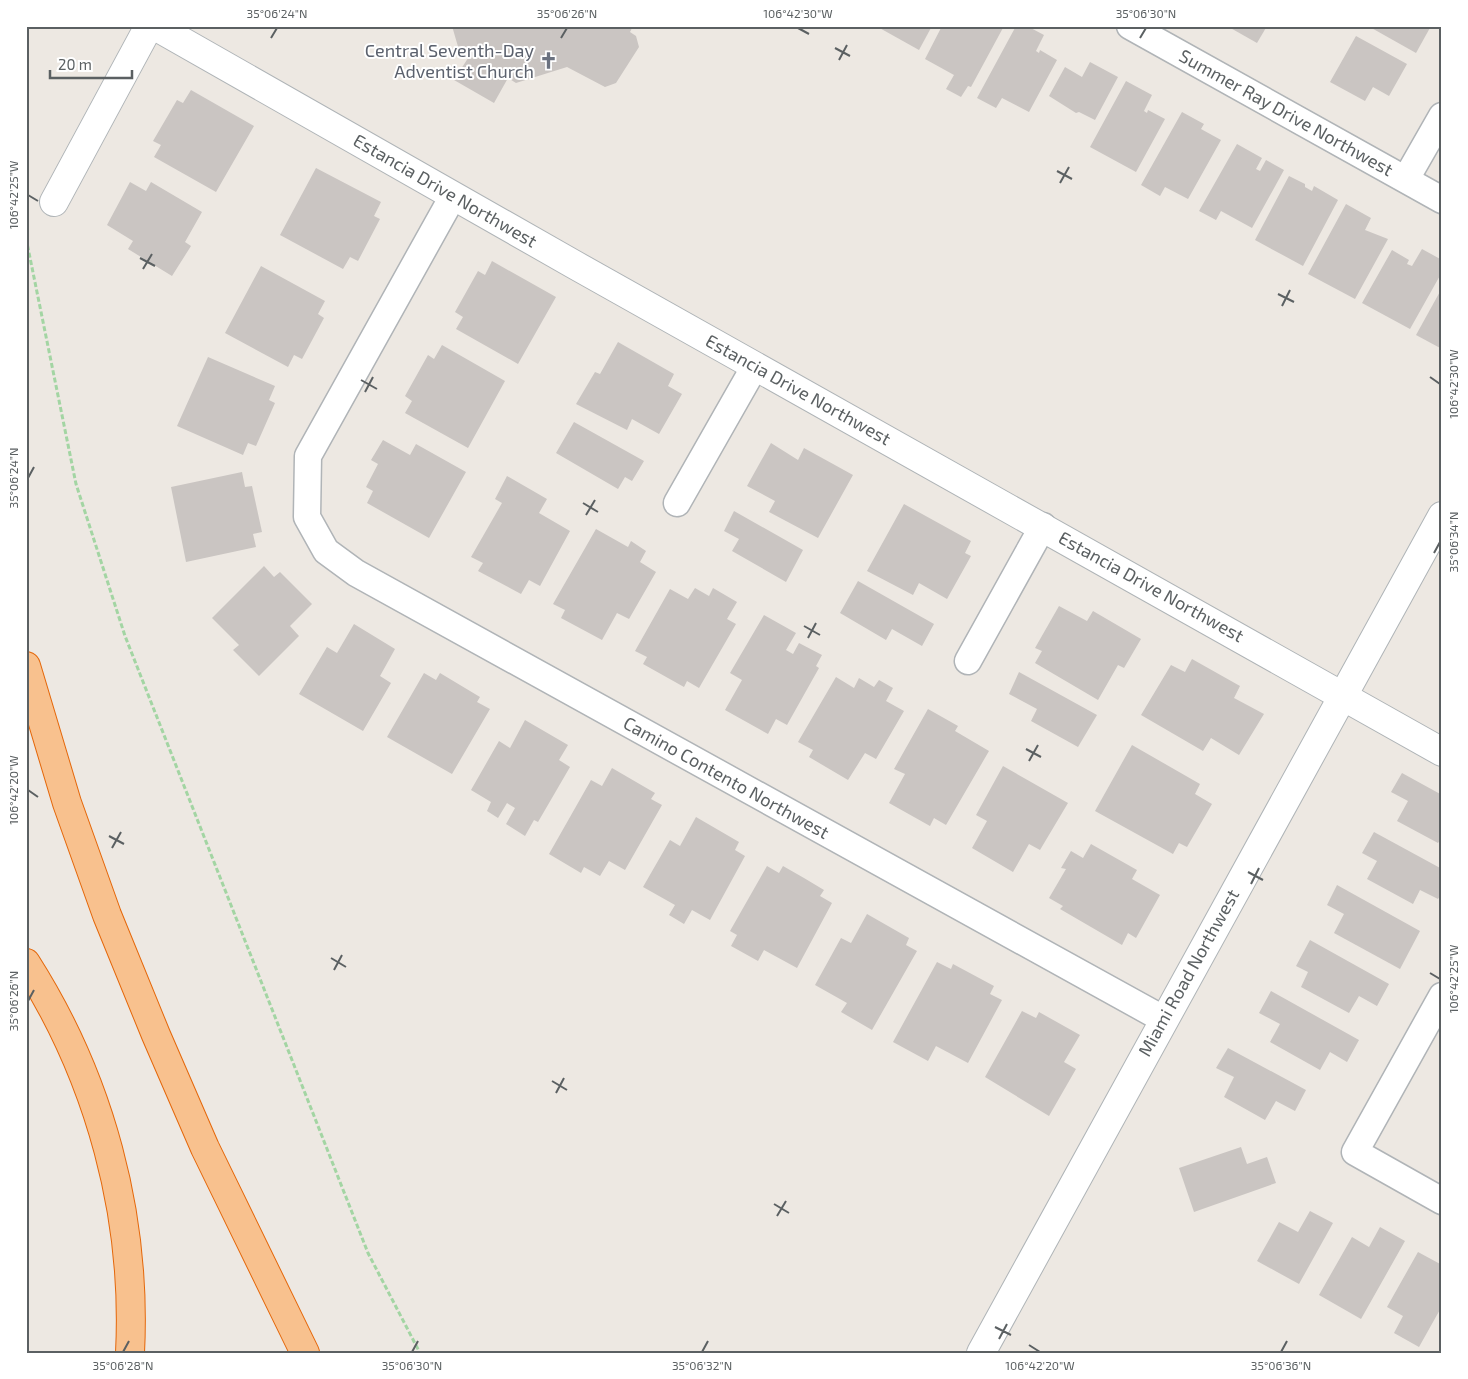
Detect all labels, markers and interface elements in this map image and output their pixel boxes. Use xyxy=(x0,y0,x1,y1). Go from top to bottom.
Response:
text: 35°06'24"N xyxy=(247,6,307,20)
text: 35°06'26"N xyxy=(537,6,597,20)
text: 106°42'30"W xyxy=(763,6,833,20)
text: 35°06'30"N xyxy=(1116,6,1176,20)
place label: Central Seventh-Day Adventist Church xyxy=(365,39,534,82)
street label: Summer Ray Drive Northwest xyxy=(1176,44,1397,180)
scale bar xyxy=(50,48,132,80)
church icon: Central Seventh-Day Adventist Church xyxy=(538,51,558,71)
text: 20 m xyxy=(58,55,92,73)
street label: Estancia Drive Northwest xyxy=(350,129,541,252)
text: 106°42'25"W xyxy=(6,161,20,229)
street label: Estancia Drive Northwest xyxy=(702,329,895,449)
text: 106°42'30"W xyxy=(1446,349,1460,419)
text: 35°06'24"N xyxy=(6,448,20,508)
text: 35°06'34"N xyxy=(1446,512,1460,572)
street label: Estancia Drive Northwest xyxy=(1055,526,1248,646)
street label: Camino Contento Northwest xyxy=(620,711,833,843)
text: 106°42'20"W xyxy=(6,755,20,825)
street label: Miami Road Northwest xyxy=(1133,885,1243,1060)
text: 106°42'25"W xyxy=(1446,945,1460,1013)
text: 35°06'26"N xyxy=(6,971,20,1031)
text: 35°06'28"N xyxy=(93,1358,153,1372)
text: 35°06'30"N xyxy=(382,1358,442,1372)
text: 35°06'32"N xyxy=(672,1358,732,1372)
text: 106°42'20"W xyxy=(1005,1358,1075,1372)
text: 35°06'36"N xyxy=(1251,1358,1311,1372)

